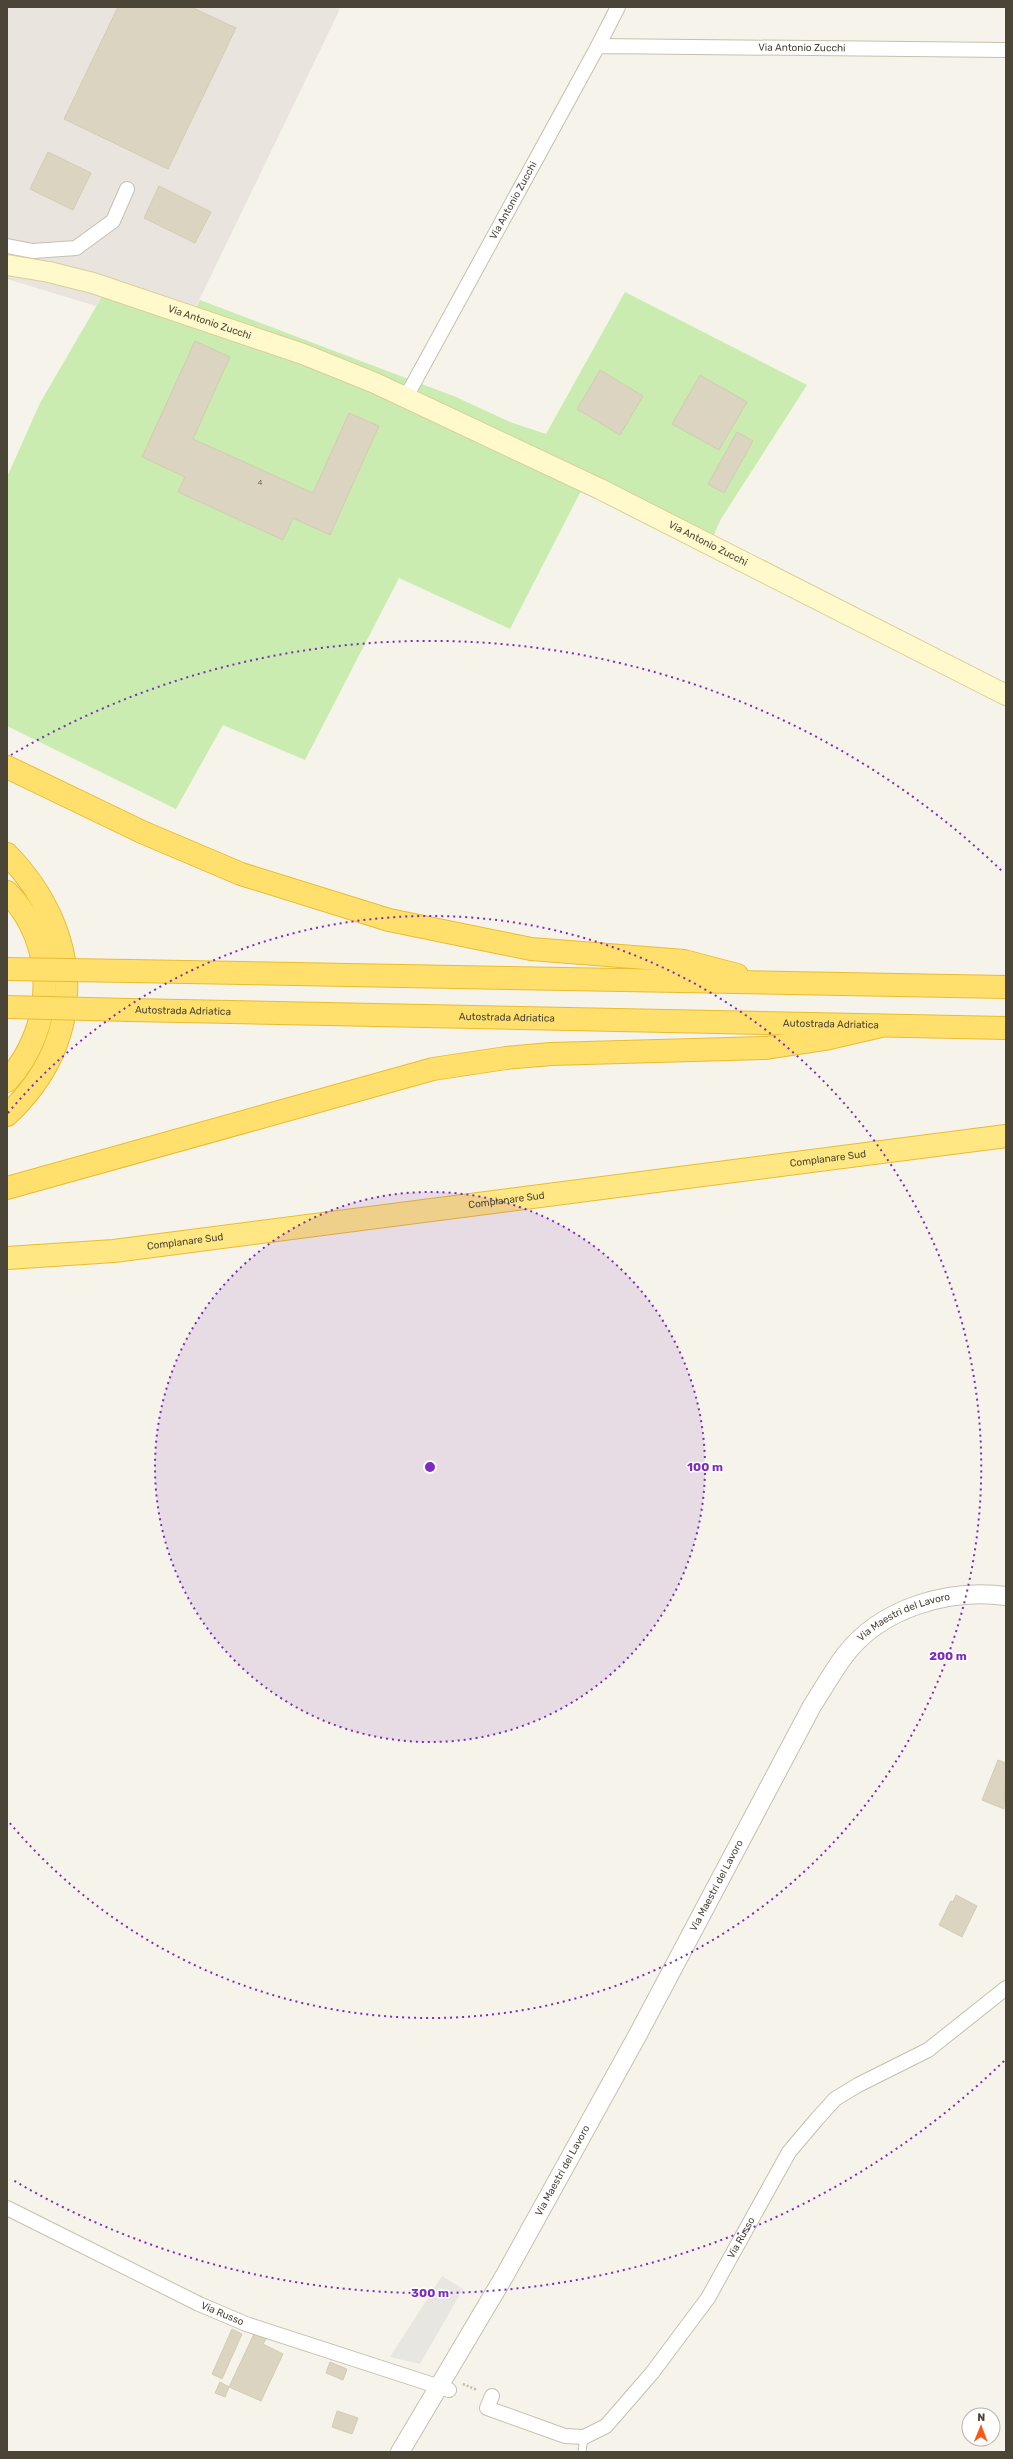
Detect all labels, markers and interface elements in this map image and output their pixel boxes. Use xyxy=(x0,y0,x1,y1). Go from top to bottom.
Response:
street label: Via Antonio Zucchi xyxy=(758,42,846,54)
street label: Via Antonio Zucchi xyxy=(487,159,540,242)
street label: Via Antonio Zucchi xyxy=(166,303,253,342)
house number: 4 xyxy=(258,478,263,487)
street label: Via Antonio Zucchi xyxy=(666,519,750,569)
street label: Autostrada Adriatica xyxy=(135,1004,231,1018)
street label: Autostrada Adriatica xyxy=(459,1011,555,1025)
street label: Autostrada Adriatica xyxy=(783,1017,879,1031)
street label: Complanare Sud xyxy=(789,1148,867,1170)
street label: Complanare Sud xyxy=(468,1190,545,1211)
street label: Complanare Sud xyxy=(146,1231,224,1253)
centre of rings xyxy=(423,1460,437,1474)
text: 100 m xyxy=(687,1460,723,1474)
street label: Via Maestri del Lavoro xyxy=(855,1591,951,1644)
text: 200 m xyxy=(929,1649,967,1663)
street label: Via Maestri del Lavoro xyxy=(688,1838,746,1933)
street label: Via Maestri del Lavoro xyxy=(533,2123,593,2218)
street label: Via Russo xyxy=(725,2215,758,2261)
text: 300 m xyxy=(411,2286,449,2300)
street label: Via Russo xyxy=(199,2299,246,2328)
north arrow xyxy=(961,2407,1001,2447)
text: N xyxy=(977,2411,985,2424)

